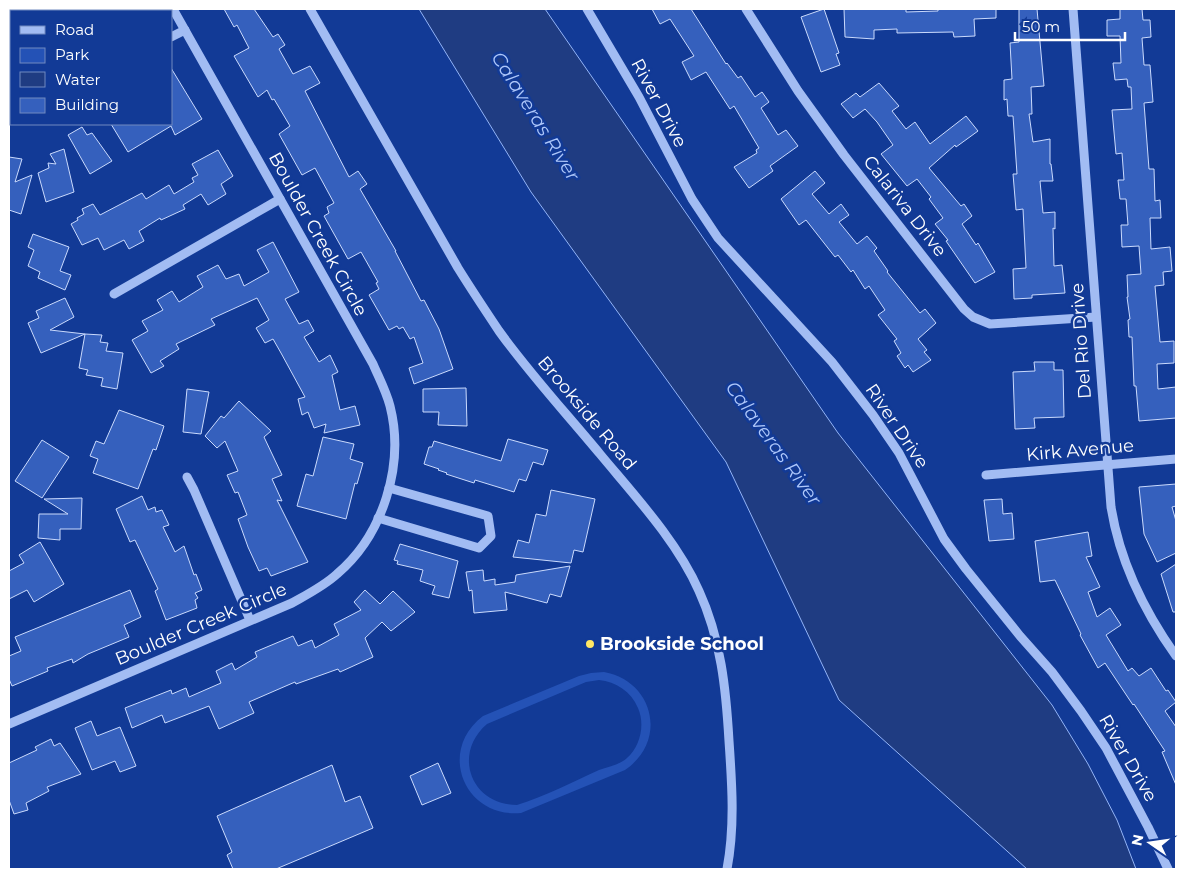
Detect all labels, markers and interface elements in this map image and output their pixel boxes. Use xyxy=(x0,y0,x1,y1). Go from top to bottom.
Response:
legend xyxy=(10,10,172,125)
scale bar xyxy=(1015,10,1125,42)
text: 50 m xyxy=(1022,17,1060,36)
text: Road xyxy=(55,20,94,39)
text: Park xyxy=(55,45,89,64)
water label: Calaveras River xyxy=(487,47,585,185)
street label: River Drive xyxy=(626,55,692,151)
text: Water xyxy=(55,70,101,89)
text: Building xyxy=(55,95,119,114)
street label: Boulder Creek Circle xyxy=(264,148,372,320)
street label: Calariva Drive xyxy=(859,151,951,261)
street label: Del Rio Drive xyxy=(1066,282,1096,400)
street label: Brookside Road xyxy=(533,352,641,474)
water label: Calaveras River xyxy=(721,377,827,510)
street label: River Drive xyxy=(861,380,933,473)
street label: Kirk Avenue xyxy=(1025,434,1135,466)
street label: Boulder Creek Circle xyxy=(112,578,290,670)
place label: Brookside School xyxy=(600,633,764,655)
marker: Brookside School xyxy=(584,638,596,650)
street label: River Drive xyxy=(1094,710,1162,806)
north arrow xyxy=(1125,818,1175,868)
text: N xyxy=(1127,833,1147,848)

